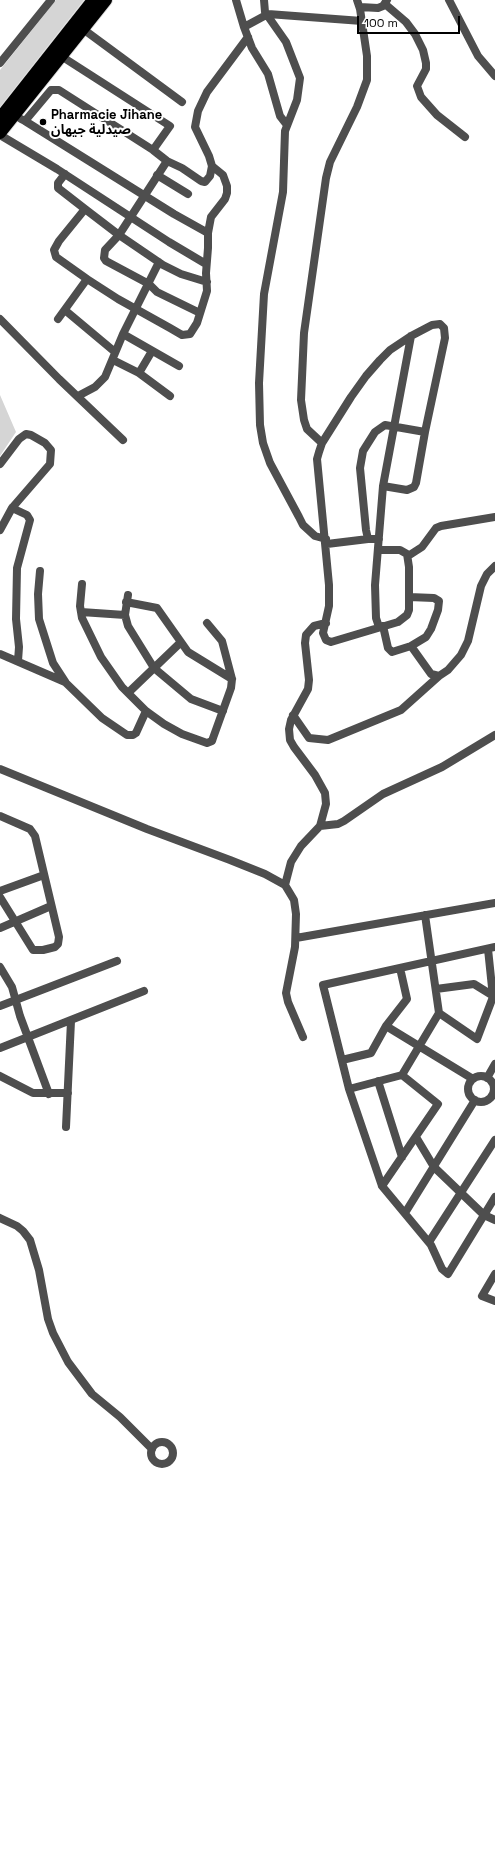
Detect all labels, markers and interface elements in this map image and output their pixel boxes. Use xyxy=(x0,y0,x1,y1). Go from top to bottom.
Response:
scale bar xyxy=(359,8,462,34)
text: 100 m xyxy=(364,15,398,31)
place label: Pharmacie Jihane صيدلية جيهان xyxy=(51,107,162,138)
marker: Pharmacie Jihane صيدلية جيهان xyxy=(38,117,48,127)

